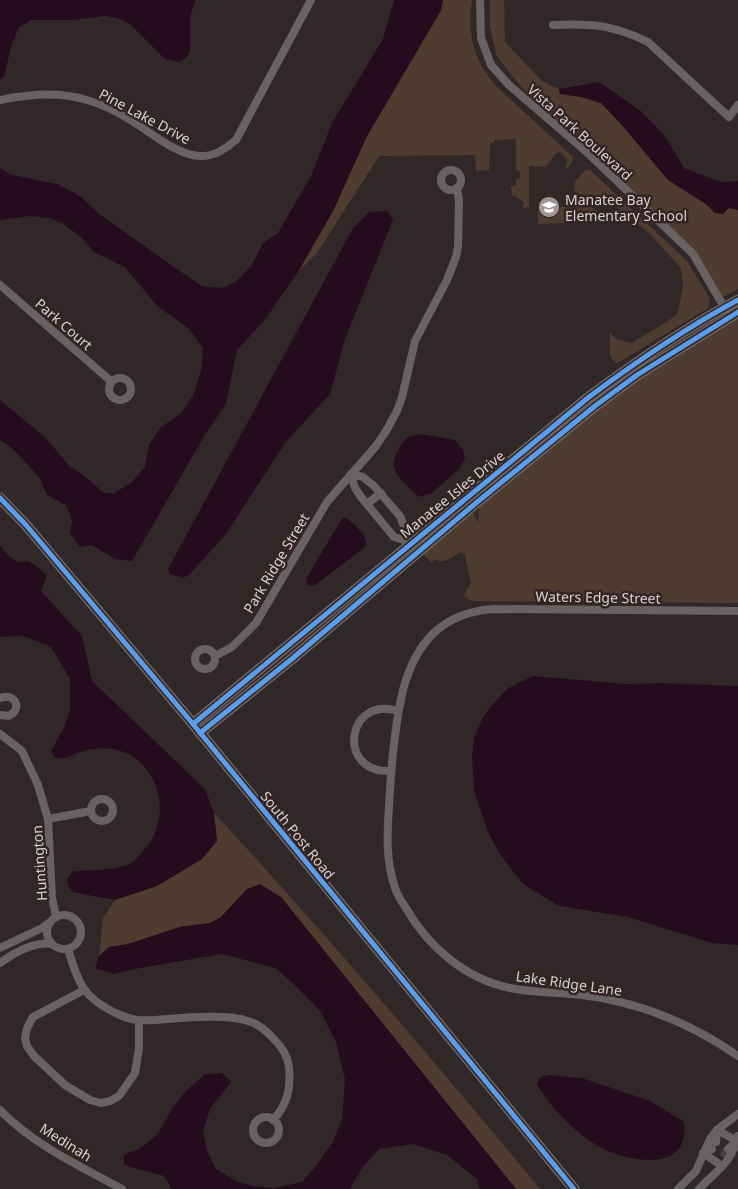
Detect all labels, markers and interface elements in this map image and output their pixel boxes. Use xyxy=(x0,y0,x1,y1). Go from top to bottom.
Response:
street label: Vista Park Boulevard xyxy=(523,80,637,184)
street label: Pine Lake Drive xyxy=(96,84,194,148)
place label: Manatee Bay Elementary School xyxy=(565,190,687,225)
school or university icon: Manatee Bay Elementary School xyxy=(537,195,561,219)
street label: Park Court xyxy=(31,294,97,354)
street label: Manatee Isles Drive xyxy=(396,446,508,542)
street label: Park Ridge Street xyxy=(239,510,313,616)
street label: Waters Edge Street xyxy=(535,586,661,608)
street label: South Post Road xyxy=(257,787,339,883)
street label: Huntington xyxy=(27,825,51,901)
street label: Lake Ridge Lane xyxy=(515,966,623,1000)
street label: Medinah xyxy=(36,1119,96,1165)

